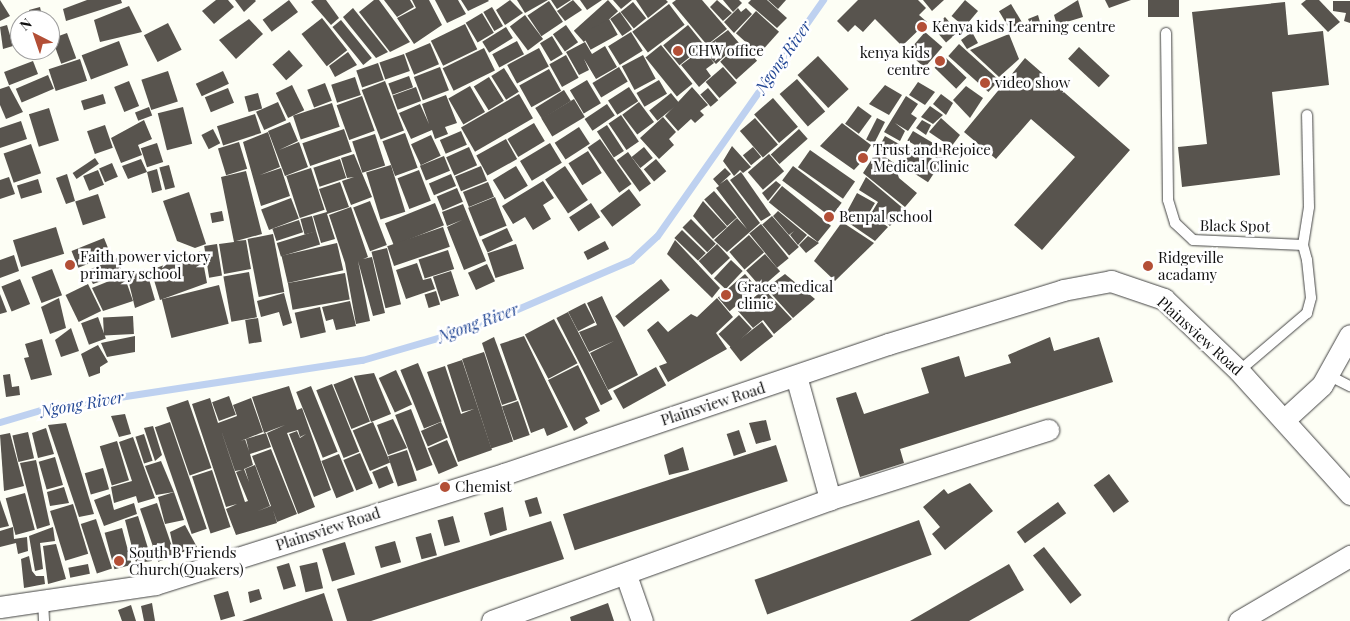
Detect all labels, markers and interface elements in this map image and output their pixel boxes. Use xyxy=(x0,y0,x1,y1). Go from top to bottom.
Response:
north arrow xyxy=(10,10,60,60)
text: N xyxy=(15,14,36,35)
water label: Ngong River xyxy=(751,17,815,97)
place label: Kenya kids Learning centre xyxy=(932,18,1116,36)
marker: Kenya kids Learning centre xyxy=(916,21,928,33)
place label: CHW office xyxy=(688,42,764,60)
place label: kenya kids centre xyxy=(859,43,930,78)
marker: CHW office xyxy=(672,45,684,57)
marker: kenya kids centre xyxy=(934,55,946,67)
place label: video show xyxy=(995,74,1070,92)
marker: video show xyxy=(979,77,991,89)
place label: Trust and Rejoice Medical Clinic xyxy=(873,140,991,175)
marker: Trust and Rejoice Medical Clinic xyxy=(857,152,869,164)
place label: Benpal school xyxy=(839,208,932,226)
marker: Benpal school xyxy=(823,211,835,223)
street label: Black Spot xyxy=(1200,216,1270,236)
place label: Faith power victory primary school xyxy=(80,247,211,282)
place label: Ridgeville acadamy xyxy=(1158,248,1224,283)
marker: Faith power victory primary school xyxy=(64,259,76,271)
marker: Ridgeville acadamy xyxy=(1142,260,1154,272)
place label: Grace medical clinic xyxy=(737,277,833,312)
marker: Grace medical clinic xyxy=(719,288,733,302)
street label: Plainsview Road xyxy=(1153,293,1247,379)
water label: Ngong River xyxy=(435,300,521,346)
street label: Plainsview Road xyxy=(658,379,768,429)
water label: Ngong River xyxy=(39,387,125,421)
place label: Chemist xyxy=(455,478,511,496)
marker: Chemist xyxy=(439,481,451,493)
street label: Plainsview Road xyxy=(273,504,383,554)
place label: South B Friends Church(Quakers) xyxy=(129,543,244,578)
marker: South B Friends Church(Quakers) xyxy=(113,555,125,567)

